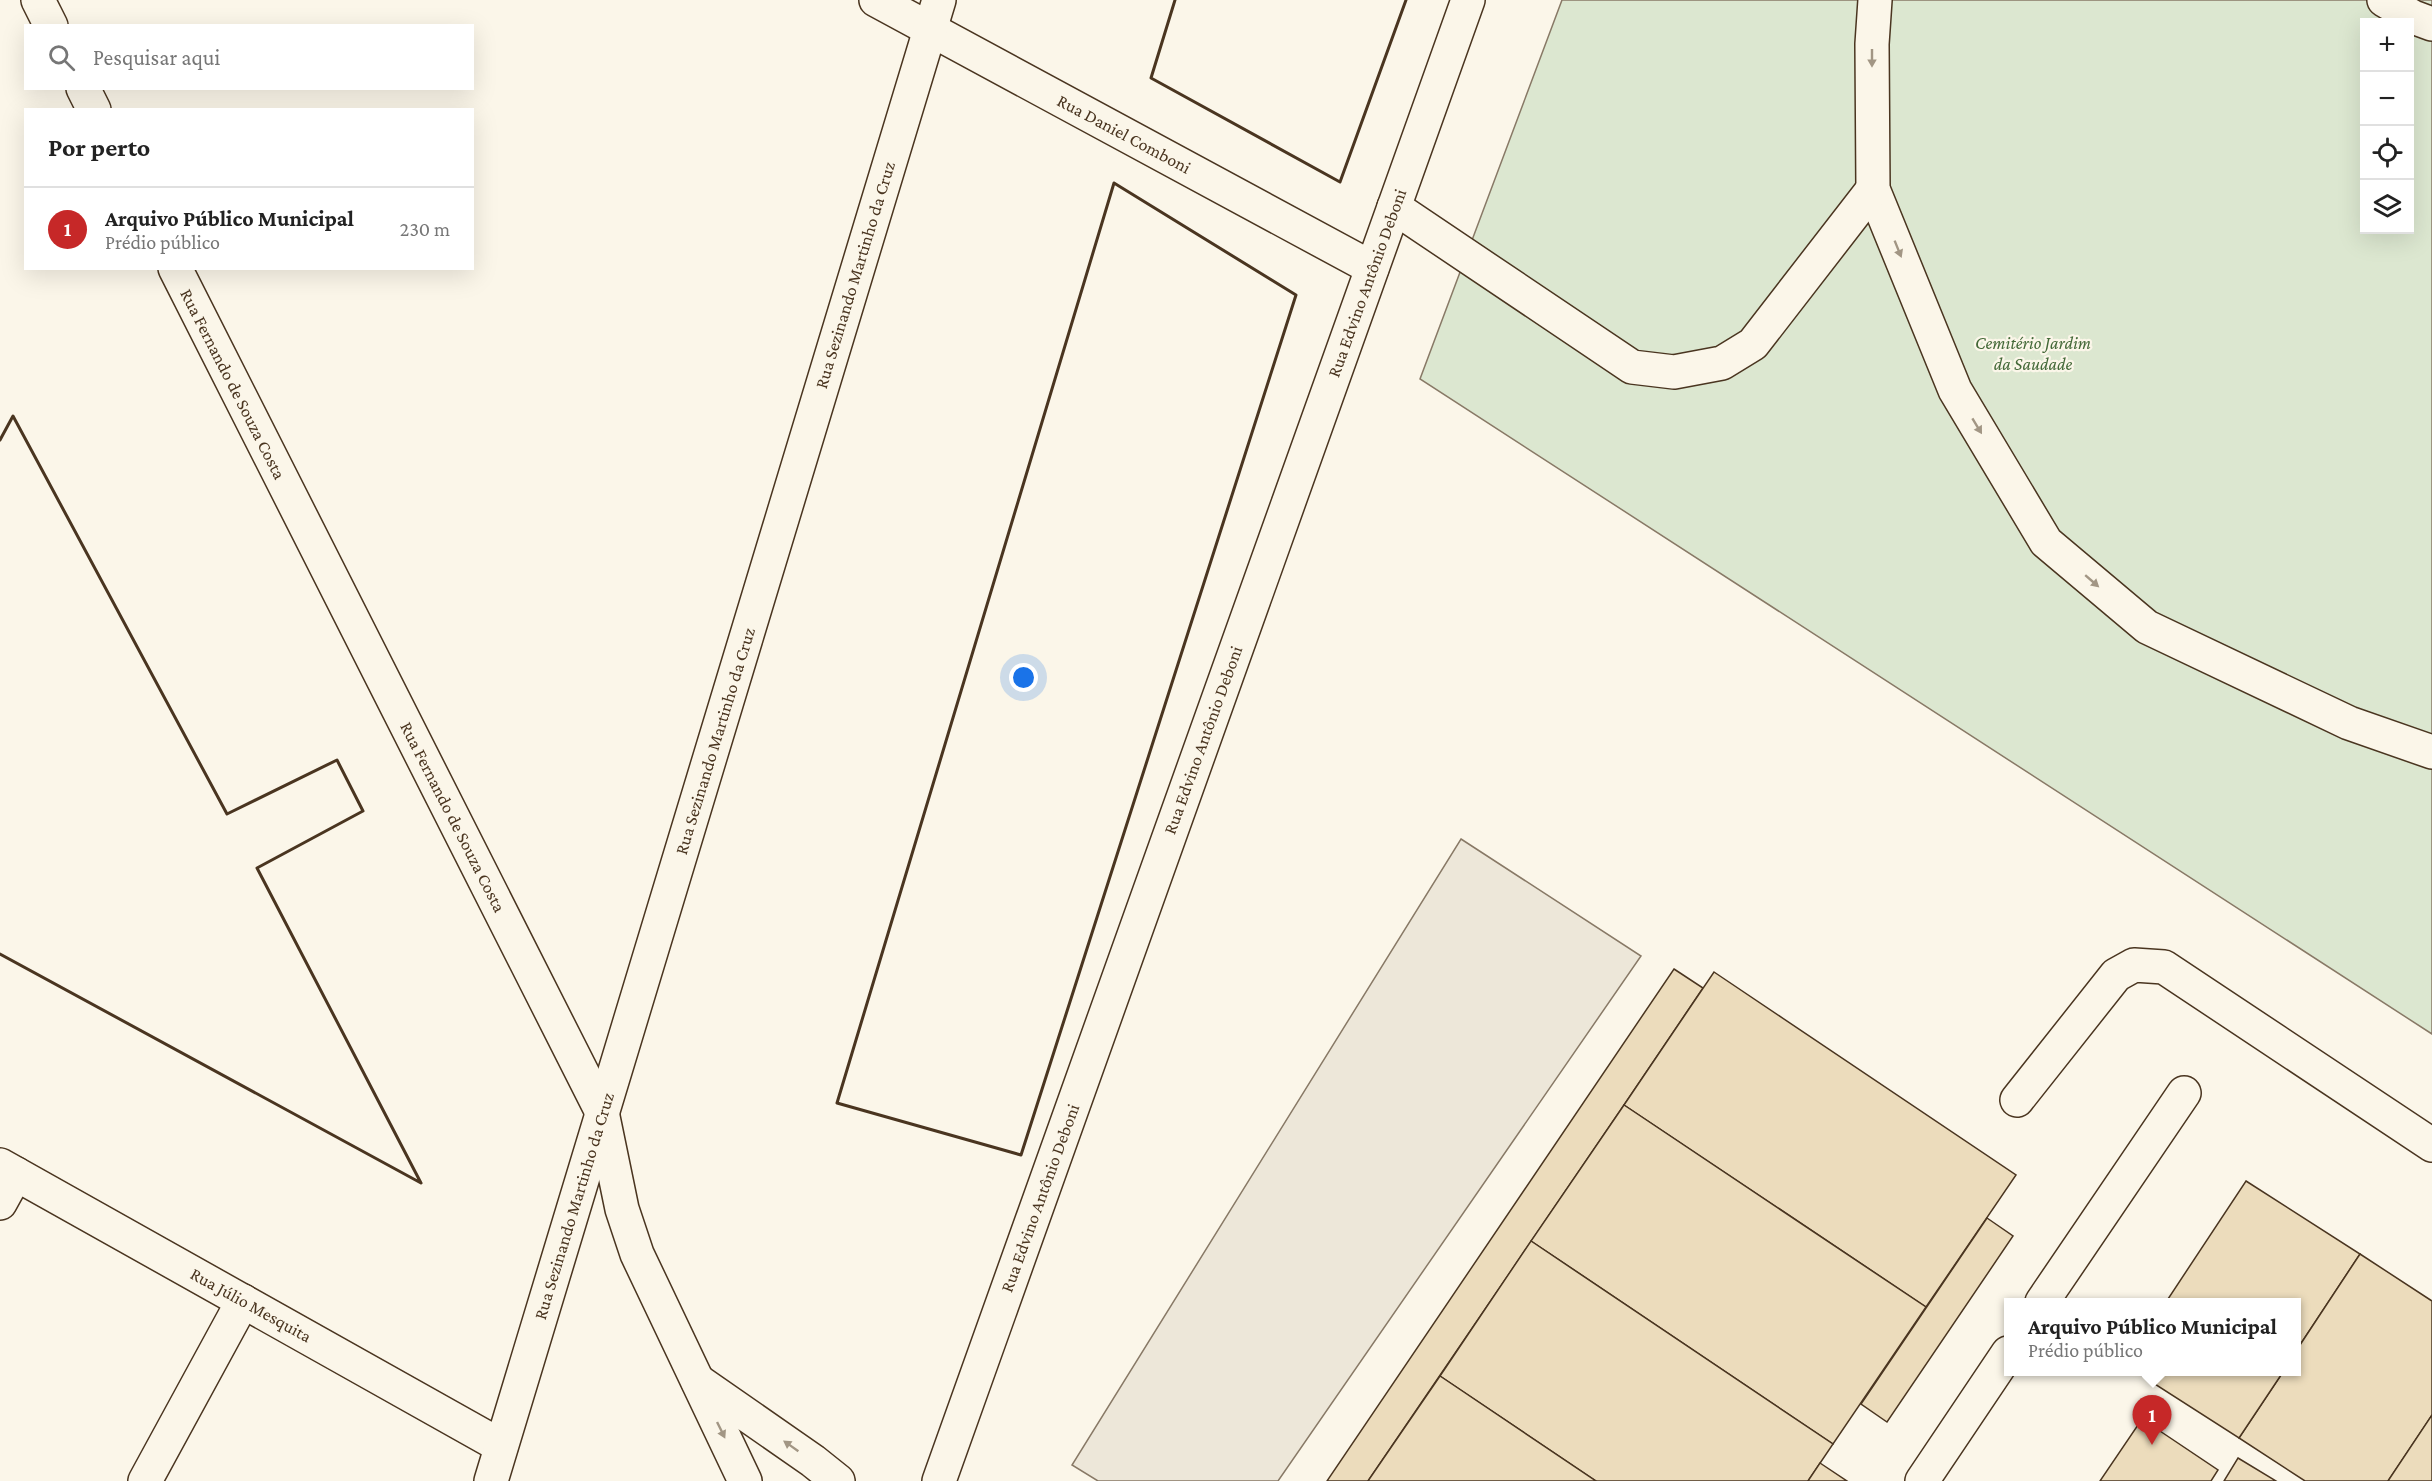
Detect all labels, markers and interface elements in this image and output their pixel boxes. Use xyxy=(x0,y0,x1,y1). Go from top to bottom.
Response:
map controls xyxy=(2360,18,2414,234)
button: + xyxy=(2360,18,2414,72)
search box xyxy=(24,24,474,90)
icon: search xyxy=(45,41,78,74)
text: Pesquisar aqui xyxy=(93,45,220,70)
one-way arrow xyxy=(1867,49,1877,68)
button: − xyxy=(2360,72,2414,126)
street label: Rua Daniel Comboni xyxy=(1054,90,1194,178)
button: locate xyxy=(2360,126,2414,180)
text: Por perto xyxy=(48,133,150,162)
street label: Rua Sezinando Martinho da Cruz xyxy=(811,159,899,391)
button: layers xyxy=(2360,180,2414,234)
street label: Rua Edvino Antônio Deboni xyxy=(1324,186,1411,380)
text: Arquivo Público Municipal xyxy=(105,206,354,231)
text: 1 xyxy=(64,218,71,240)
text: 230 m xyxy=(400,218,450,240)
text: Prédio público xyxy=(105,231,220,253)
one-way arrow xyxy=(1893,240,1903,258)
street label: Rua Fernando de Souza Costa xyxy=(176,285,290,483)
park label: Cemitério Jardim da Saudade xyxy=(1975,333,2091,374)
one-way arrow xyxy=(1971,418,1982,434)
one-way arrow xyxy=(2084,574,2099,587)
street label: Rua Sezinando Martinho da Cruz xyxy=(671,625,759,857)
street label: Rua Edvino Antônio Deboni xyxy=(1160,643,1247,837)
your location xyxy=(1009,663,1038,692)
street label: Rua Fernando de Souza Costa xyxy=(396,718,510,916)
street label: Rua Sezinando Martinho da Cruz xyxy=(530,1090,618,1322)
street label: Rua Edvino Antônio Deboni xyxy=(997,1101,1084,1295)
street label: Rua Júlio Mesquita xyxy=(187,1263,315,1347)
popup xyxy=(2004,1298,2301,1376)
text: Arquivo Público Municipal xyxy=(2028,1314,2277,1339)
text: Prédio público xyxy=(2028,1339,2143,1361)
pin: 1 xyxy=(2132,1396,2172,1445)
one-way arrow xyxy=(716,1422,725,1439)
one-way arrow xyxy=(784,1440,800,1452)

